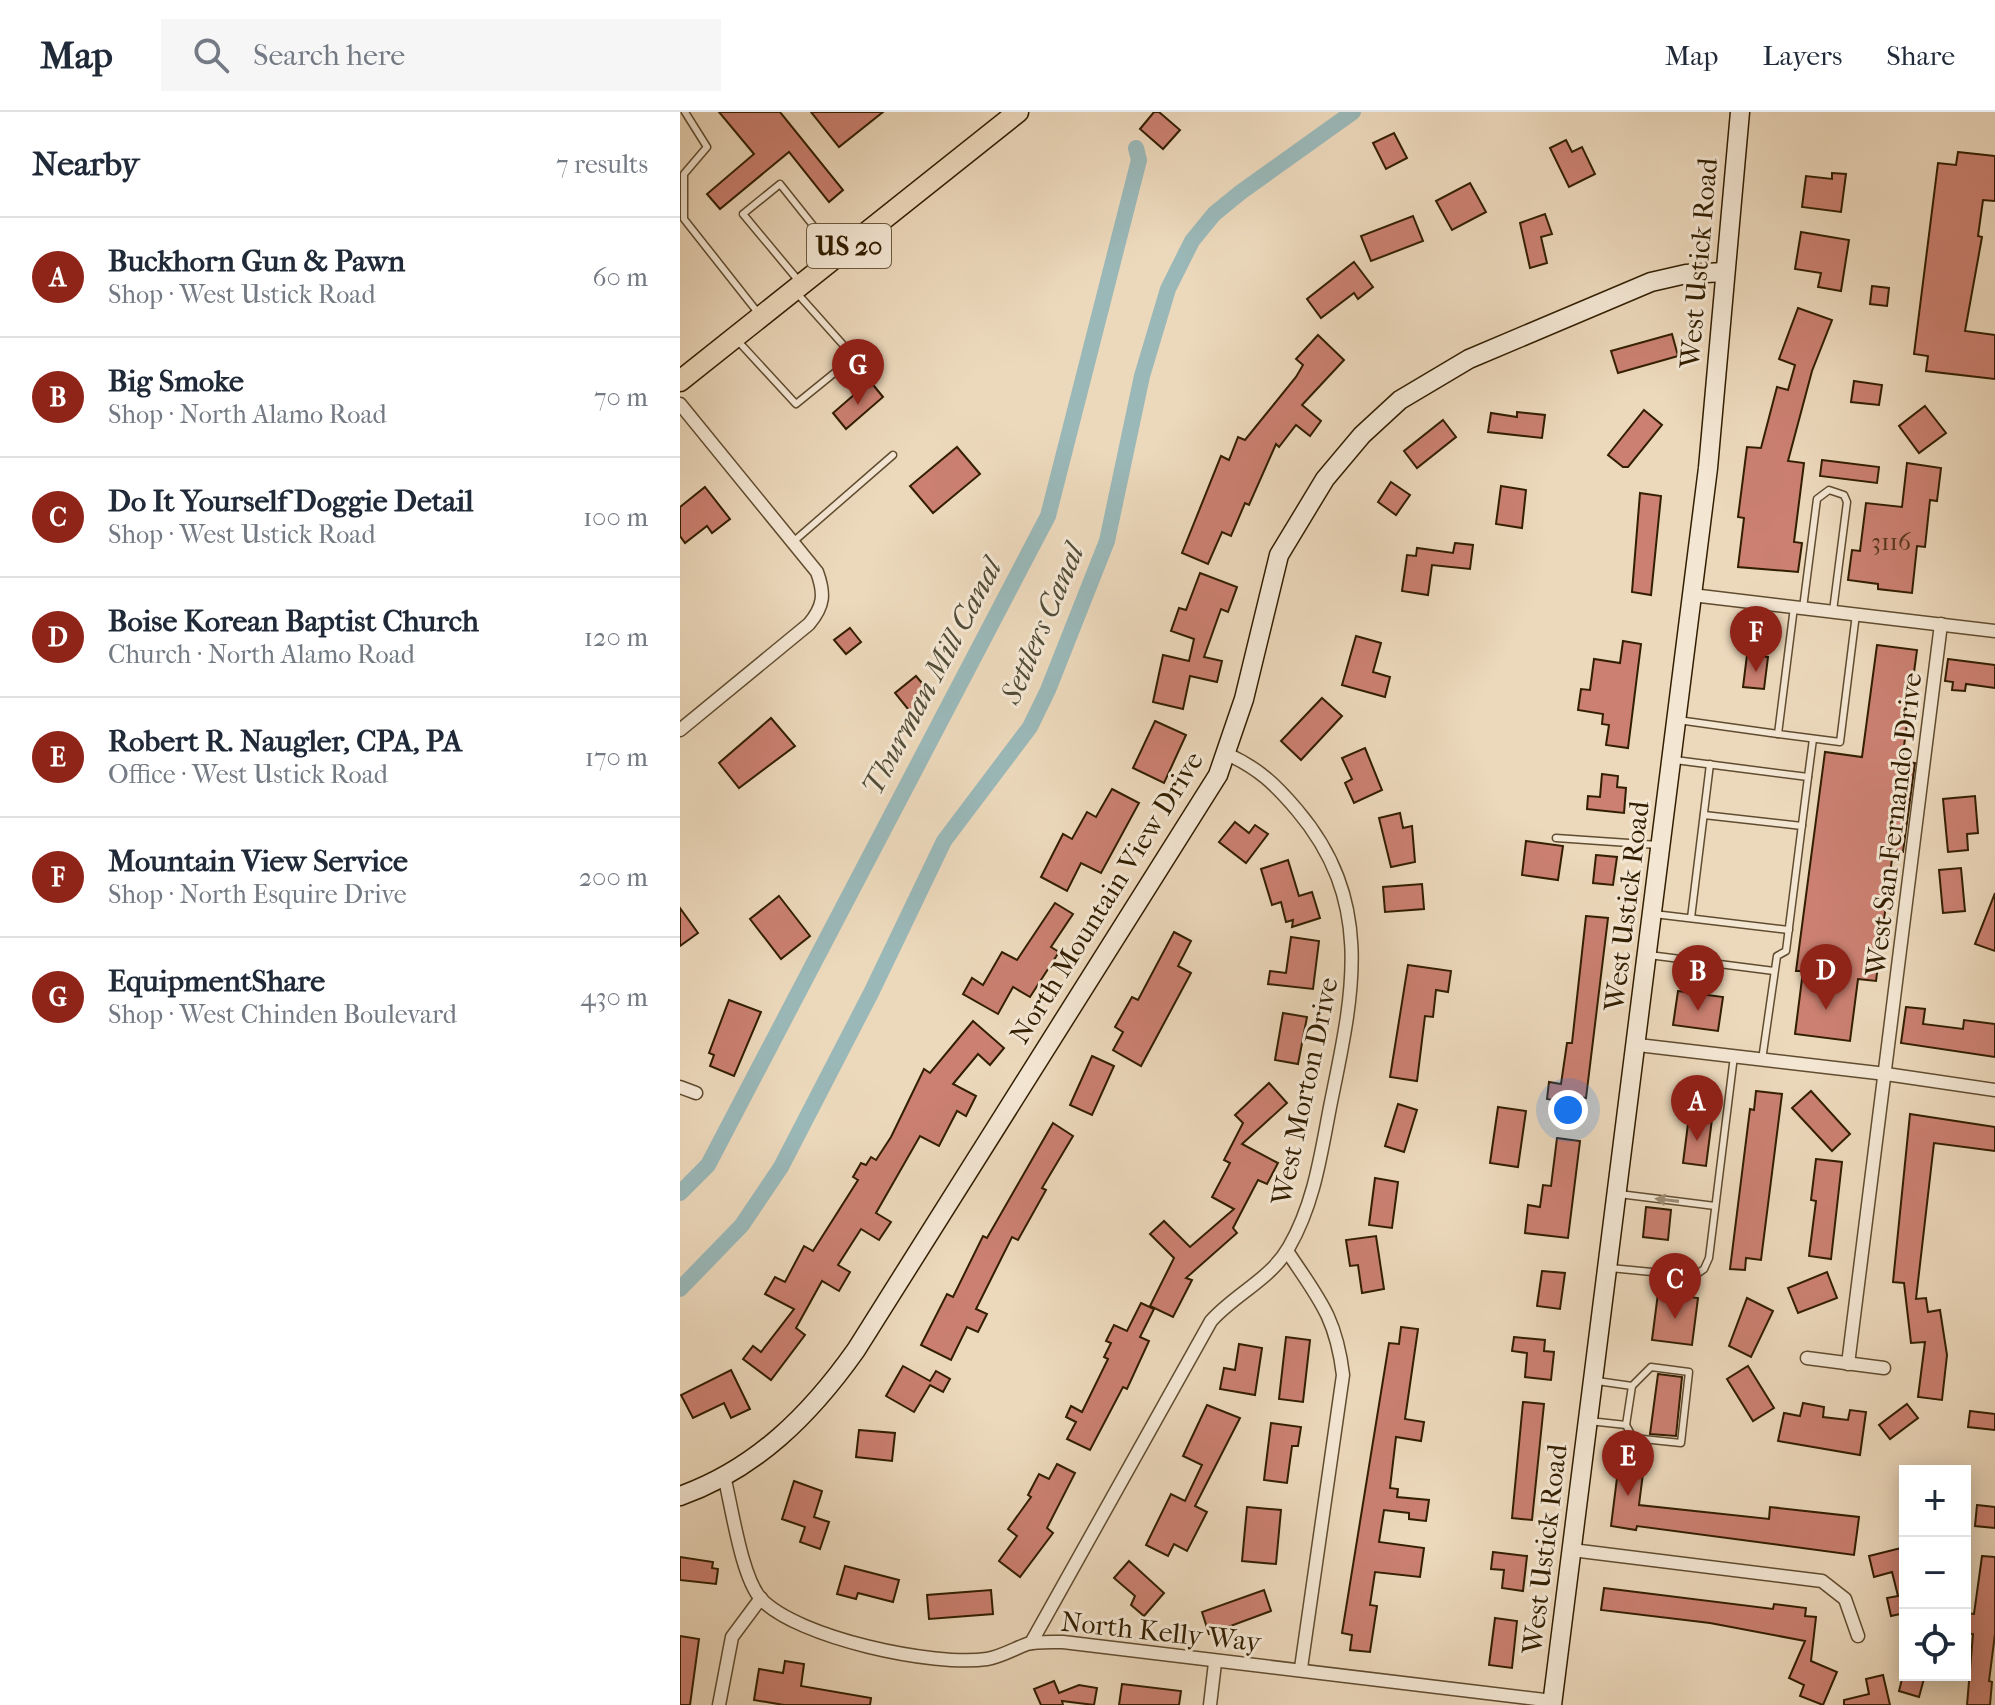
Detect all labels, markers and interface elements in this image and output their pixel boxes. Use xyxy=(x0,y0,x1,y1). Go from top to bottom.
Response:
search box xyxy=(161,19,721,91)
text: Map xyxy=(40,33,113,78)
icon: search xyxy=(189,33,233,77)
text: Search here xyxy=(253,38,405,73)
text: Map xyxy=(1665,39,1718,72)
text: Layers xyxy=(1762,39,1842,72)
text: Share xyxy=(1886,39,1955,72)
text: Nearby xyxy=(32,144,139,184)
text: 7 results xyxy=(556,149,648,180)
street label: West Ustick Road xyxy=(1673,156,1724,371)
road number: US 20 xyxy=(807,224,891,268)
text: Buckhorn Gun & Pawn xyxy=(108,244,405,279)
text: A xyxy=(50,262,66,293)
text: 60 m xyxy=(592,262,648,293)
text: Shop · West Ustick Road xyxy=(108,279,376,310)
pin: G xyxy=(832,339,884,405)
text: Big Smoke xyxy=(108,364,244,399)
text: B xyxy=(50,382,66,413)
text: 70 m xyxy=(594,382,648,413)
text: Shop · North Alamo Road xyxy=(108,399,387,430)
text: Do It Yourself Doggie Detail xyxy=(108,484,474,519)
text: C xyxy=(49,502,67,533)
text: 100 m xyxy=(583,502,648,533)
text: Shop · West Ustick Road xyxy=(108,519,376,550)
house number: 3116 xyxy=(1871,528,1912,556)
water label: Settlers Canal xyxy=(993,536,1093,710)
water label: Thurman Mill Canal xyxy=(855,550,1011,802)
text: Boise Korean Baptist Church xyxy=(108,604,479,639)
pin: F xyxy=(1730,606,1782,672)
text: D xyxy=(48,622,68,653)
text: 120 m xyxy=(584,622,648,653)
text: Church · North Alamo Road xyxy=(108,639,415,670)
street label: West San Fernando Drive xyxy=(1858,670,1928,979)
text: Robert R. Naugler, CPA, PA xyxy=(108,724,462,759)
text: E xyxy=(50,742,66,773)
text: 170 m xyxy=(585,742,648,773)
street label: North Mountain View Drive xyxy=(1003,745,1210,1049)
text: Office · West Ustick Road xyxy=(108,759,388,790)
street label: West Ustick Road xyxy=(1597,799,1656,1014)
text: Mountain View Service xyxy=(108,844,408,879)
text: F xyxy=(51,862,65,893)
text: 200 m xyxy=(579,862,648,893)
text: Shop · North Esquire Drive xyxy=(108,879,407,910)
pin: D xyxy=(1800,944,1852,1010)
pin: B xyxy=(1672,945,1724,1011)
text: EquipmentShare xyxy=(108,964,325,999)
street label: West Morton Drive xyxy=(1264,974,1345,1209)
text: G xyxy=(49,982,67,1013)
text: 430 m xyxy=(580,982,648,1013)
text: Shop · West Chinden Boulevard xyxy=(108,999,457,1030)
pin: A xyxy=(1671,1075,1723,1141)
your location xyxy=(1548,1090,1588,1130)
one-way arrow xyxy=(1654,1193,1679,1206)
pin: C xyxy=(1649,1253,1701,1319)
pin: E xyxy=(1602,1430,1654,1496)
street label: West Ustick Road xyxy=(1515,1442,1574,1657)
map controls xyxy=(1899,1465,1971,1681)
button: + xyxy=(1899,1465,1971,1537)
button: − xyxy=(1899,1537,1971,1609)
street label: North Kelly Way xyxy=(1059,1605,1264,1659)
button: locate xyxy=(1899,1609,1971,1681)

